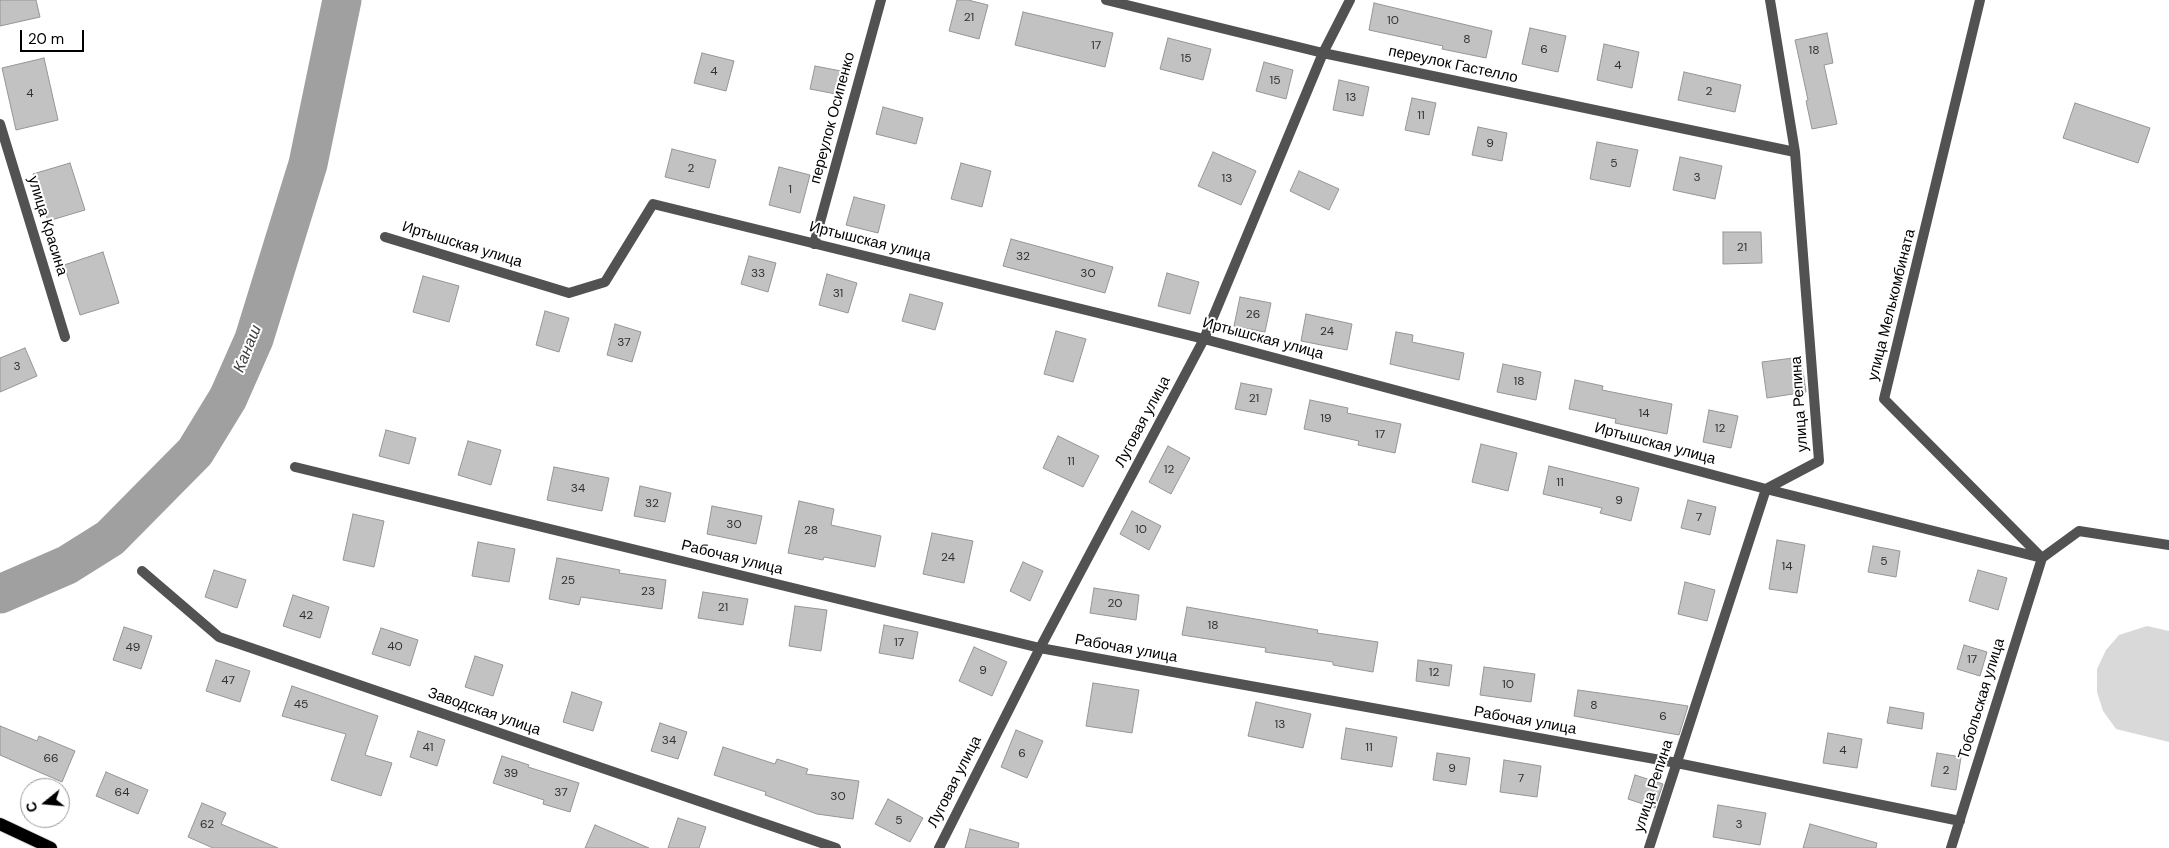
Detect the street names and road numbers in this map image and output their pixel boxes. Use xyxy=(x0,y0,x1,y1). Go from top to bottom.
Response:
street label: переулок Гастелло xyxy=(1387,43,1519,87)
street label: переулок Осипенко xyxy=(807,50,859,186)
street label: улица Красина xyxy=(23,174,71,278)
street label: Иртышская улица xyxy=(400,218,524,272)
street label: Иртышская улица xyxy=(807,218,933,266)
street label: улица Мелькомбината xyxy=(1864,227,1920,383)
street label: Иртышская улица xyxy=(1201,314,1325,364)
street label: улица Репина xyxy=(1788,355,1812,453)
street label: Луговая улица xyxy=(1111,373,1175,471)
street label: Иртышская улица xyxy=(1593,419,1717,469)
street label: Рабочая улица xyxy=(679,537,785,579)
street label: Рабочая улица xyxy=(1073,631,1179,667)
street label: Тобольская улица xyxy=(1955,636,2009,762)
street label: Заводская улица xyxy=(425,684,543,740)
street label: Рабочая улица xyxy=(1472,703,1578,739)
street label: Луговая улица xyxy=(924,733,986,831)
street label: улица Репина xyxy=(1631,738,1677,834)

